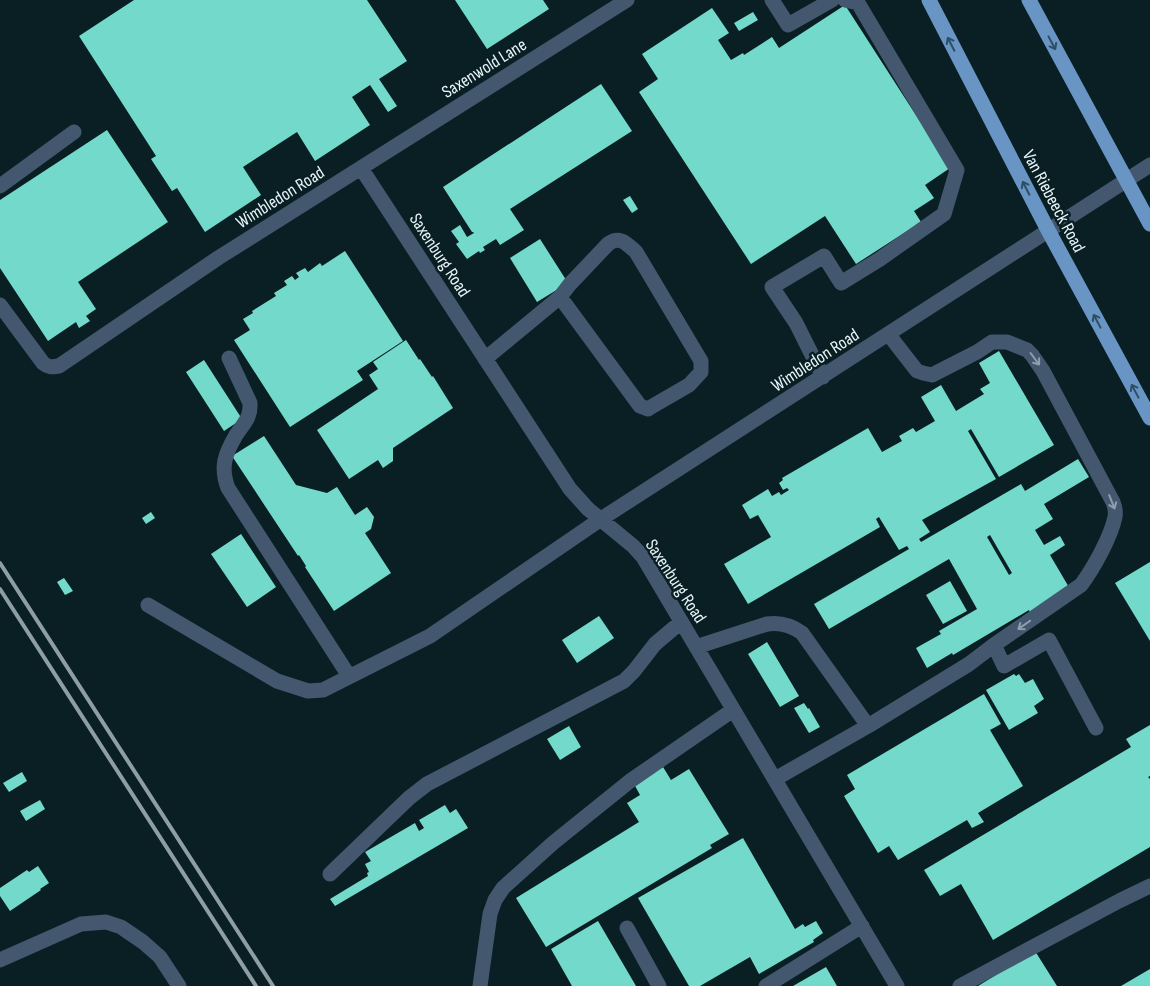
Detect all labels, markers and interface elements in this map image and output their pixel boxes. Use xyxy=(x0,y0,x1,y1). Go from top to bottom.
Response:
street label: Saxenwold Lane xyxy=(438,34,530,103)
one-way arrow xyxy=(1048,35,1057,50)
one-way arrow xyxy=(946,37,956,52)
street label: Van Riebeeck Road xyxy=(1018,147,1089,256)
street label: Wimbledon Road xyxy=(232,162,328,233)
one-way arrow xyxy=(1021,181,1031,196)
street label: Saxenburg Road xyxy=(405,209,474,301)
one-way arrow xyxy=(1092,315,1102,329)
street label: Wimbledon Road xyxy=(768,324,863,397)
one-way arrow xyxy=(1029,352,1040,365)
one-way arrow xyxy=(1130,384,1140,399)
one-way arrow xyxy=(1108,494,1118,509)
street label: Saxenburg Road xyxy=(641,535,710,627)
one-way arrow xyxy=(1017,620,1031,630)

